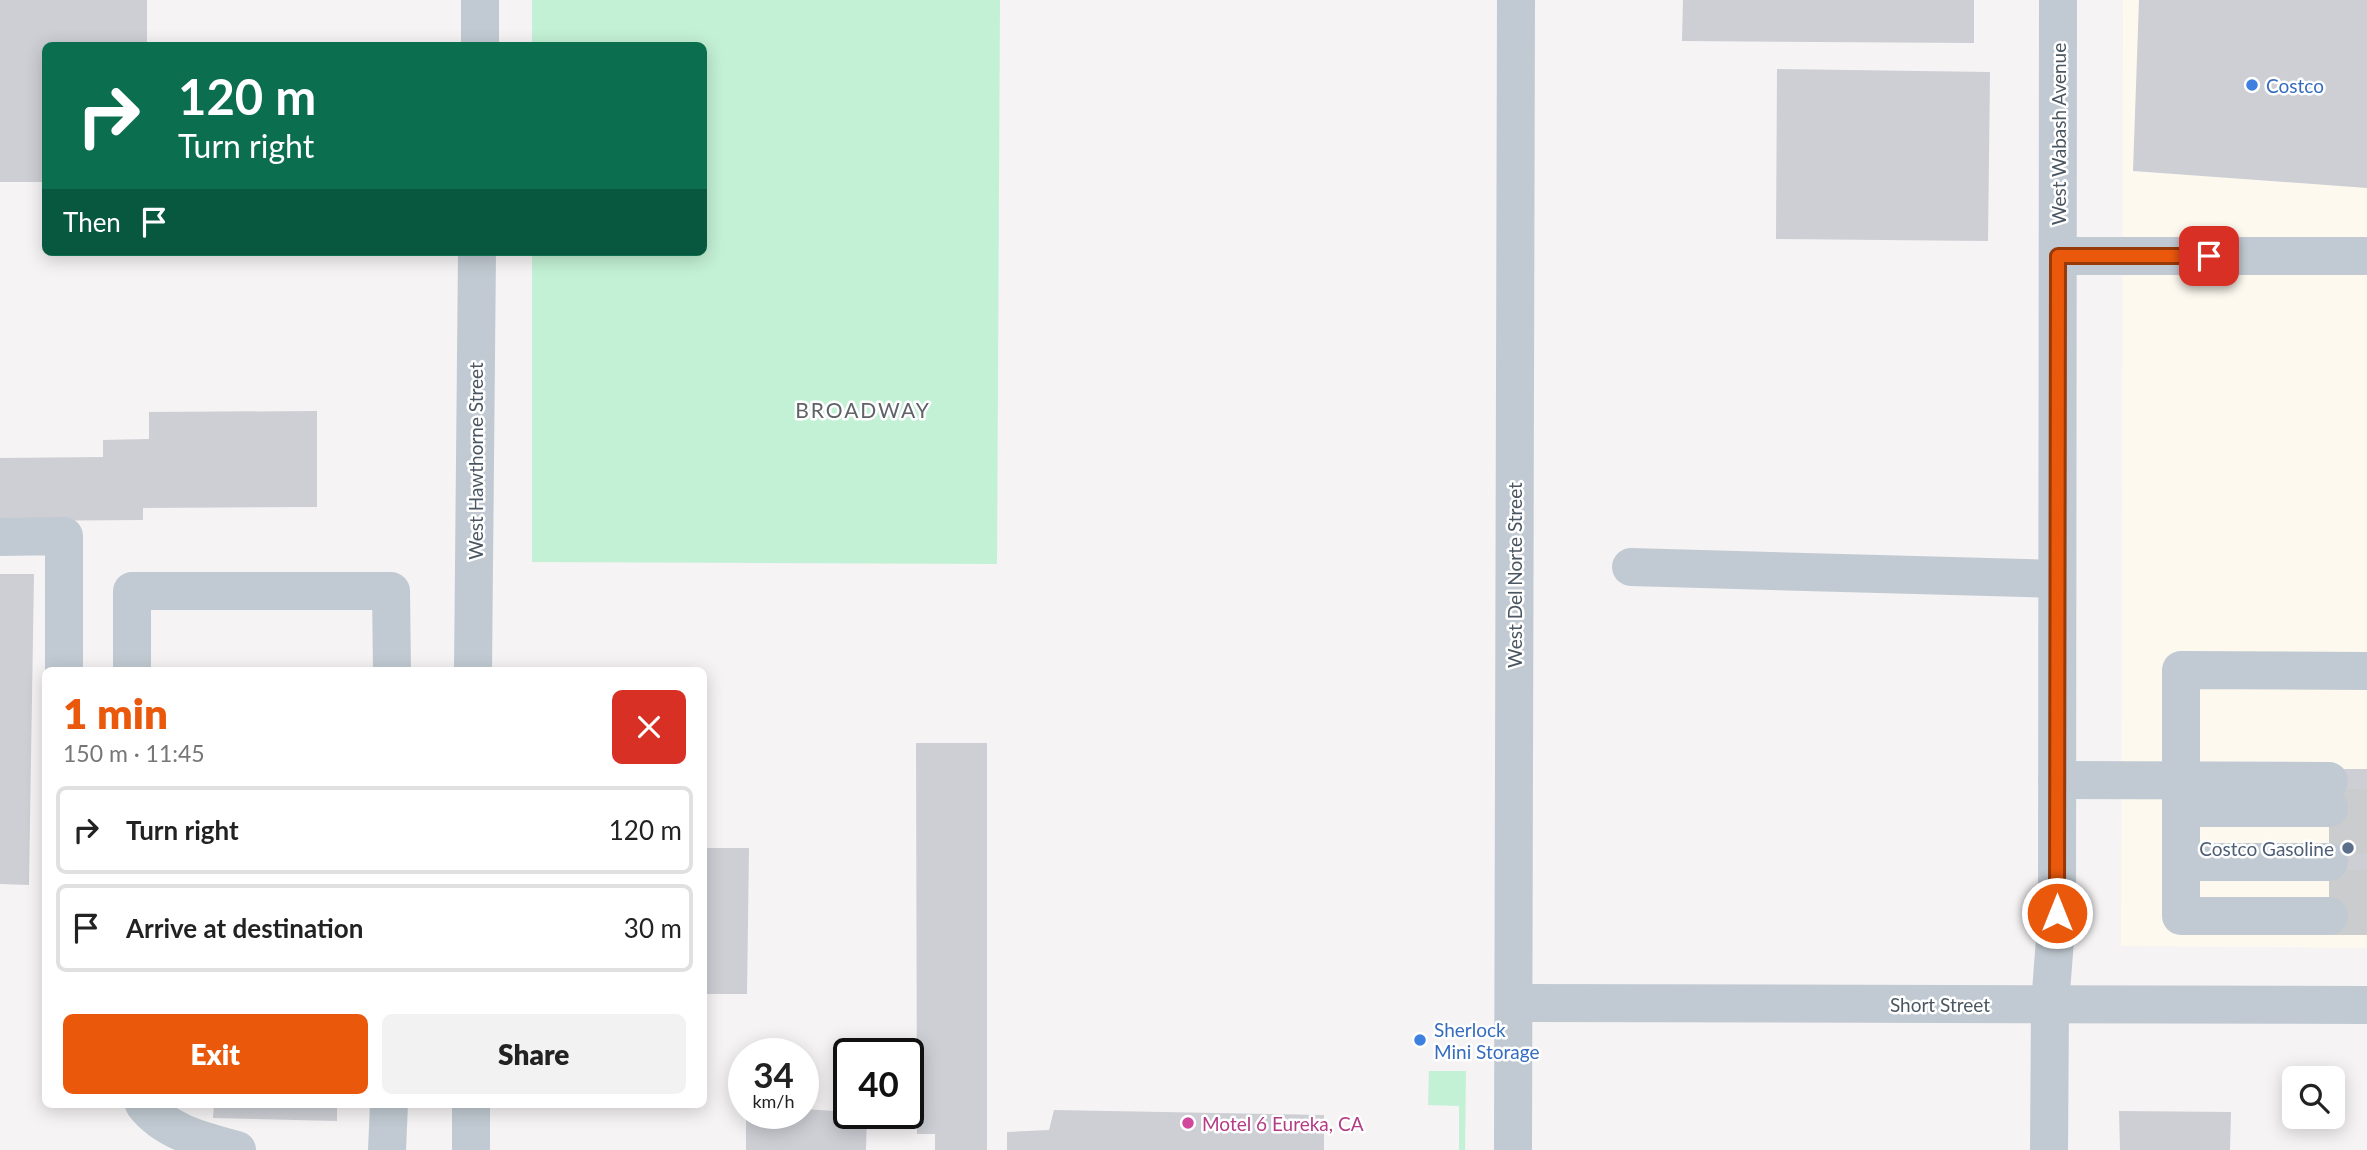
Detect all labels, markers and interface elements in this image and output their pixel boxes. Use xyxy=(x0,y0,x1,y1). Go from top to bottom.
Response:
street label: West Wabash Avenue xyxy=(2047,43,2070,225)
text: 120 m xyxy=(178,67,316,125)
icon: right xyxy=(63,70,154,161)
place label: Costco xyxy=(2266,74,2324,97)
marker: Costco xyxy=(2244,77,2260,93)
text: Turn right xyxy=(178,126,314,165)
icon: arrive xyxy=(135,203,173,241)
text: Then xyxy=(63,206,121,238)
pin xyxy=(2179,226,2239,286)
icon: arrive xyxy=(2190,237,2228,275)
street label: West Hawthorne Street xyxy=(464,362,487,560)
district label: BROADWAY xyxy=(795,397,931,422)
street label: West Del Norte Street xyxy=(1503,482,1526,668)
text: 1 min xyxy=(63,688,168,738)
button: close xyxy=(612,690,686,764)
text: 150 m · 11:45 xyxy=(63,739,205,767)
icon: right xyxy=(67,811,105,849)
text: Turn right xyxy=(126,814,239,846)
text: 120 m xyxy=(609,814,682,846)
place label: Costco Gasoline xyxy=(2199,837,2334,860)
marker: Costco Gasoline xyxy=(2340,840,2356,856)
position arrow xyxy=(2020,876,2094,950)
icon: arrive xyxy=(67,909,105,947)
text: Arrive at destination xyxy=(126,912,363,944)
text: 30 m xyxy=(624,912,682,944)
street label: Short Street xyxy=(1890,993,1990,1016)
button: Exit xyxy=(63,1014,368,1094)
button: Share xyxy=(382,1014,686,1094)
place label: Sherlock Mini Storage xyxy=(1434,1018,1539,1063)
marker: Sherlock Mini Storage xyxy=(1412,1032,1428,1048)
speed limit sign: 40 xyxy=(833,1038,924,1129)
text: 34 xyxy=(753,1053,794,1095)
map controls xyxy=(2282,1066,2345,1129)
button: search xyxy=(2282,1066,2345,1129)
text: km/h xyxy=(752,1090,795,1112)
place label: Motel 6 Eureka, CA xyxy=(1202,1112,1364,1135)
marker: Motel 6 Eureka, CA xyxy=(1180,1115,1196,1131)

